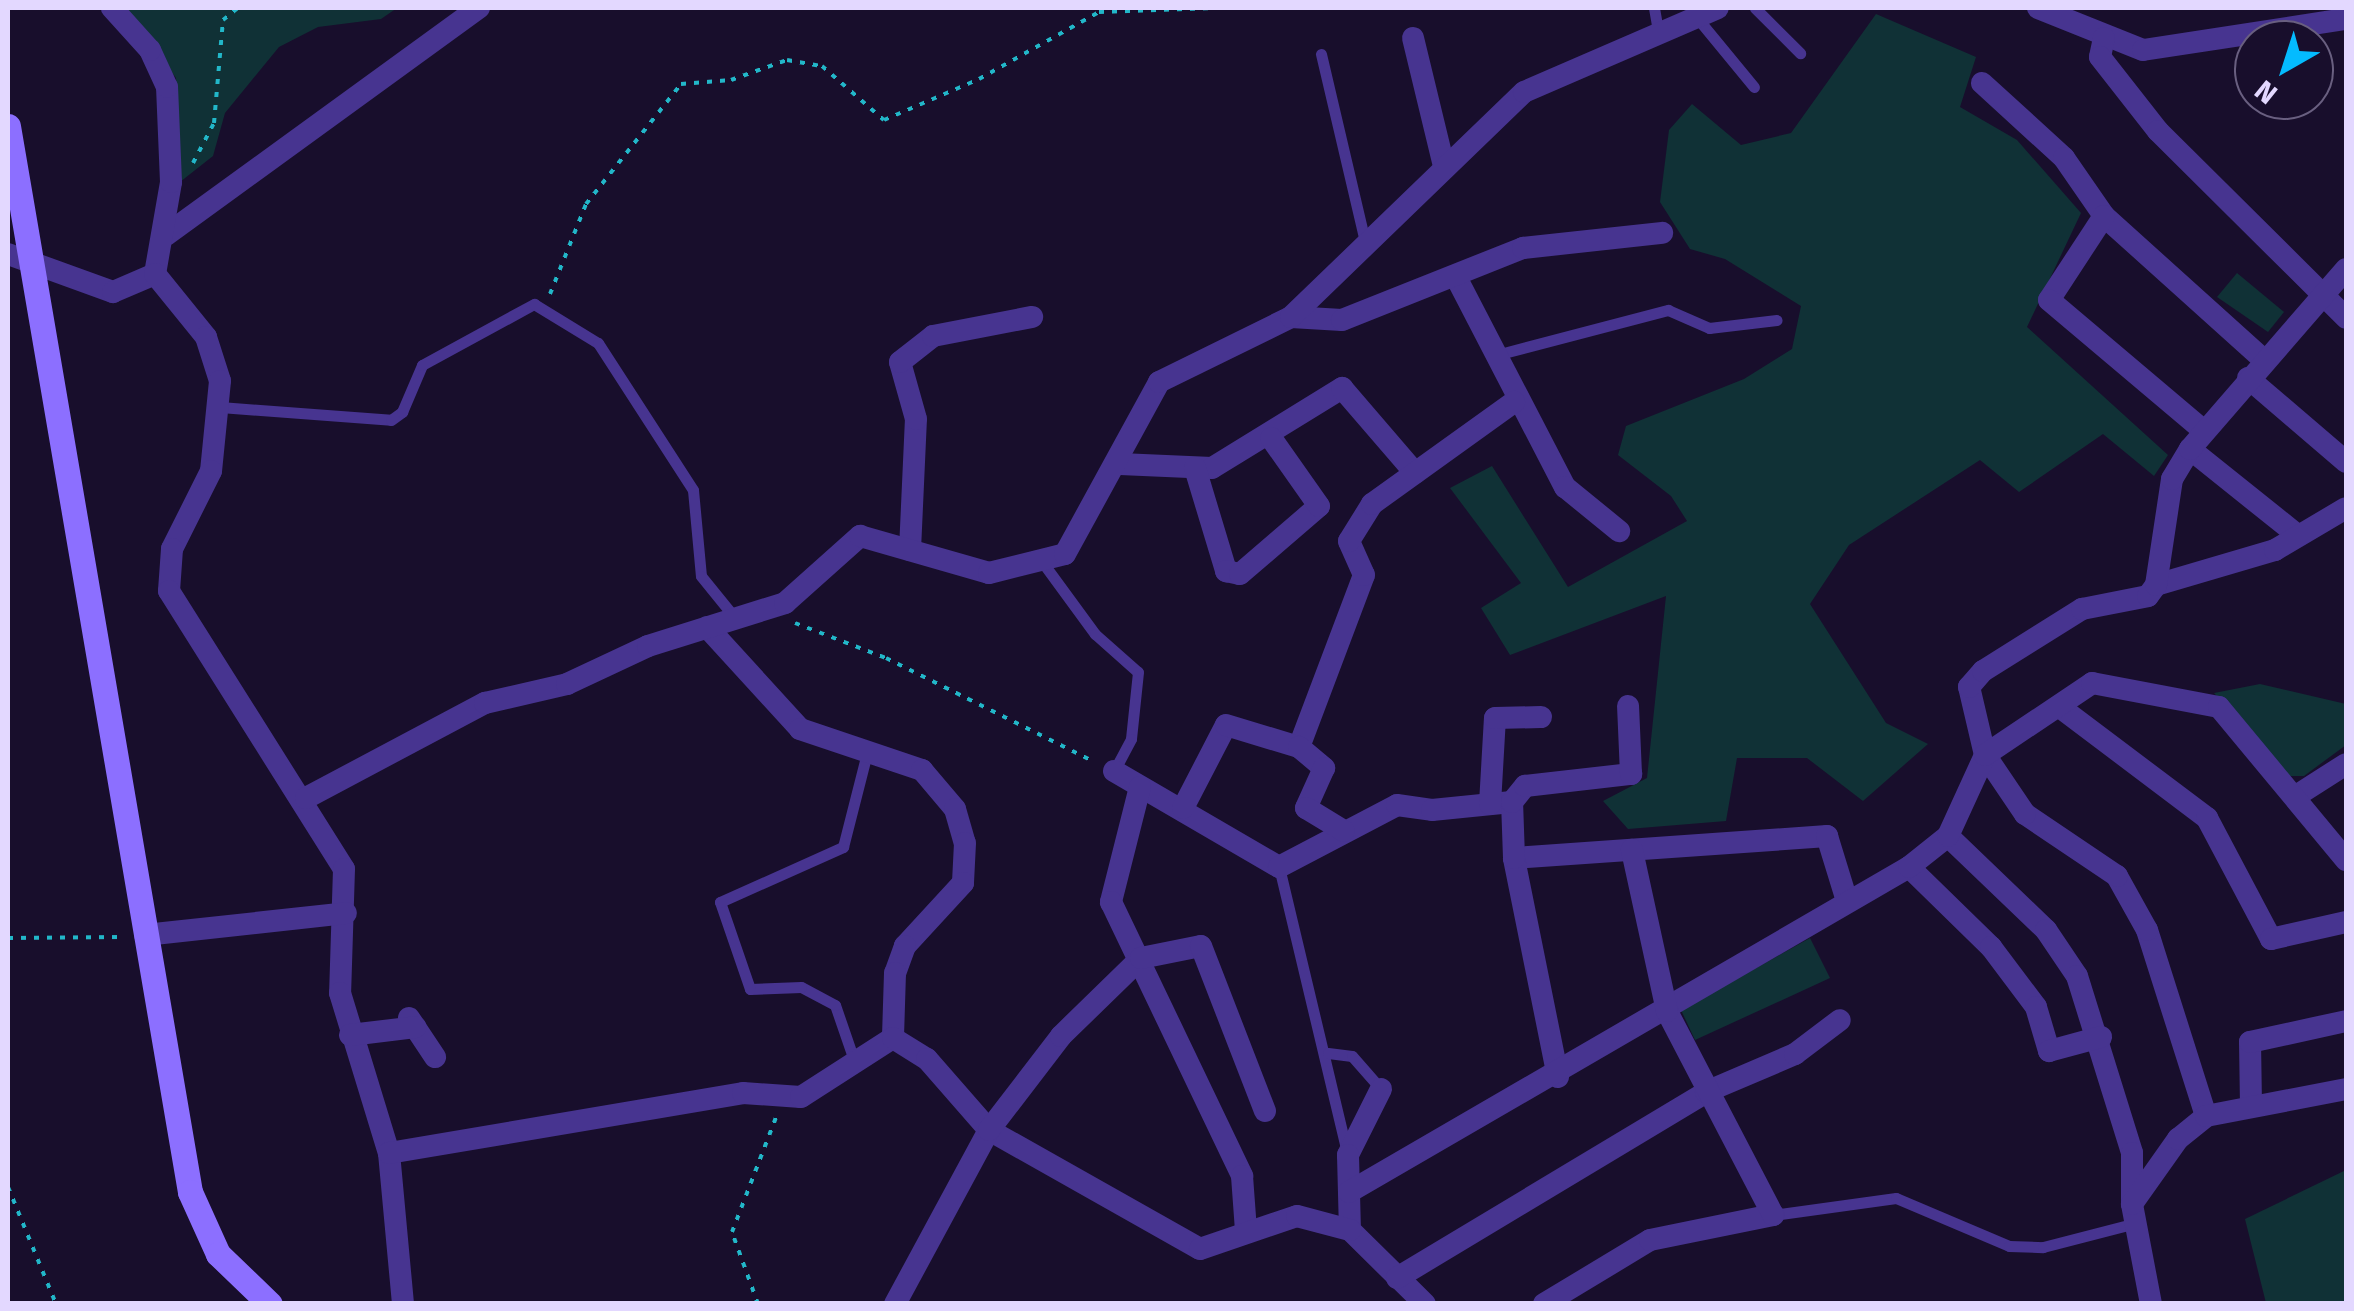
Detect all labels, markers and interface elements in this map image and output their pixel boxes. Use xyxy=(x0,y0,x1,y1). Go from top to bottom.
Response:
north arrow xyxy=(2234,20,2334,120)
text: N xyxy=(2248,73,2284,111)

